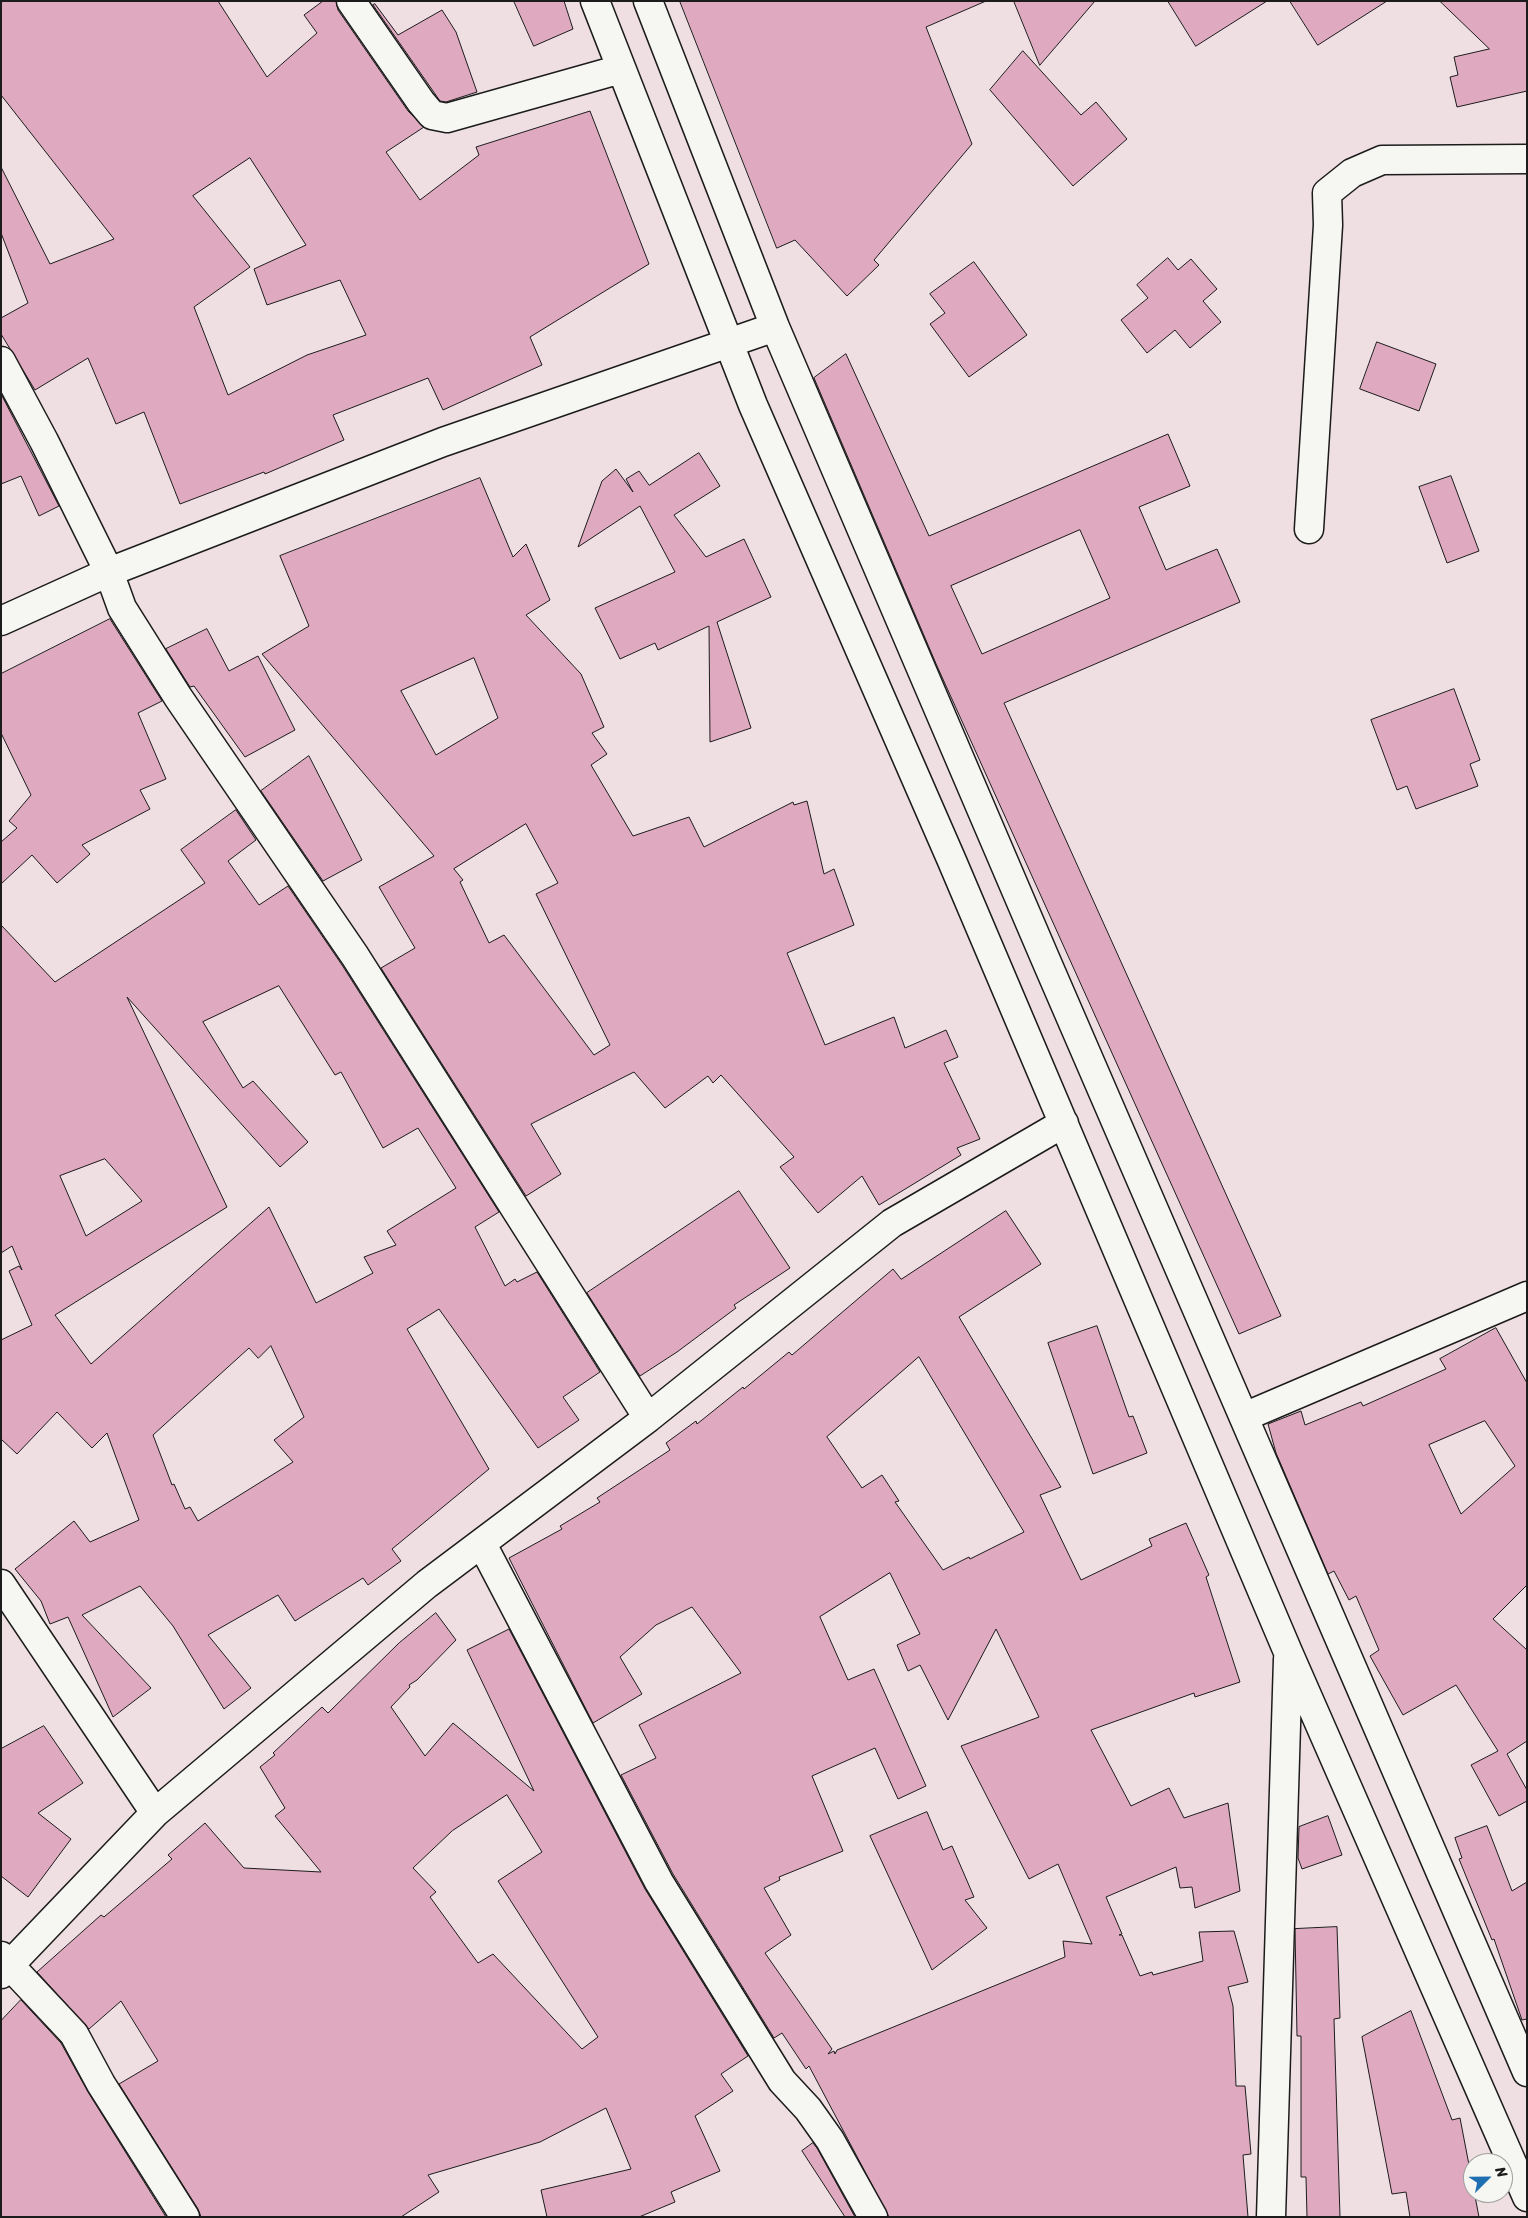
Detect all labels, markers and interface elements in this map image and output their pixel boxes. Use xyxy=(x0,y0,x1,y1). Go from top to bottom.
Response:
north arrow xyxy=(1463,2153,1513,2203)
text: N xyxy=(1488,2163,1515,2182)

